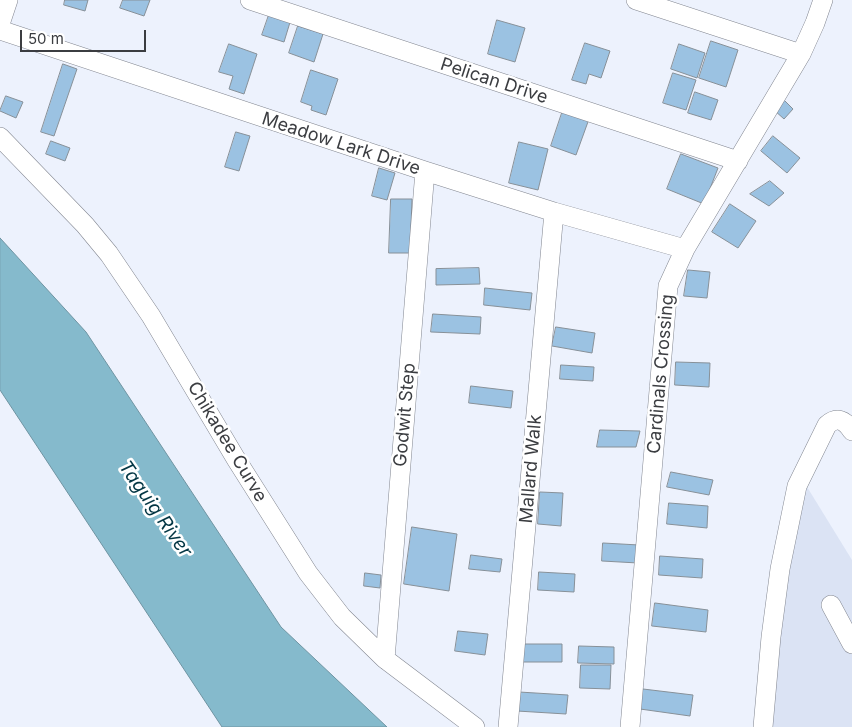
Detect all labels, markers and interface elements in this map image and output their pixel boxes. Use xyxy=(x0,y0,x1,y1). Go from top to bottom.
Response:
scale bar xyxy=(22,20,149,52)
text: 50 m xyxy=(28,29,64,48)
street label: Pelican Drive xyxy=(438,53,550,109)
street label: Meadow Lark Drive xyxy=(259,108,423,180)
street label: Cardinals Crossing xyxy=(643,293,679,455)
street label: Godwit Step xyxy=(390,362,420,468)
street label: Chikadee Curve xyxy=(183,378,271,506)
street label: Mallard Walk xyxy=(515,414,547,524)
water label: Taguig River xyxy=(113,457,197,561)

